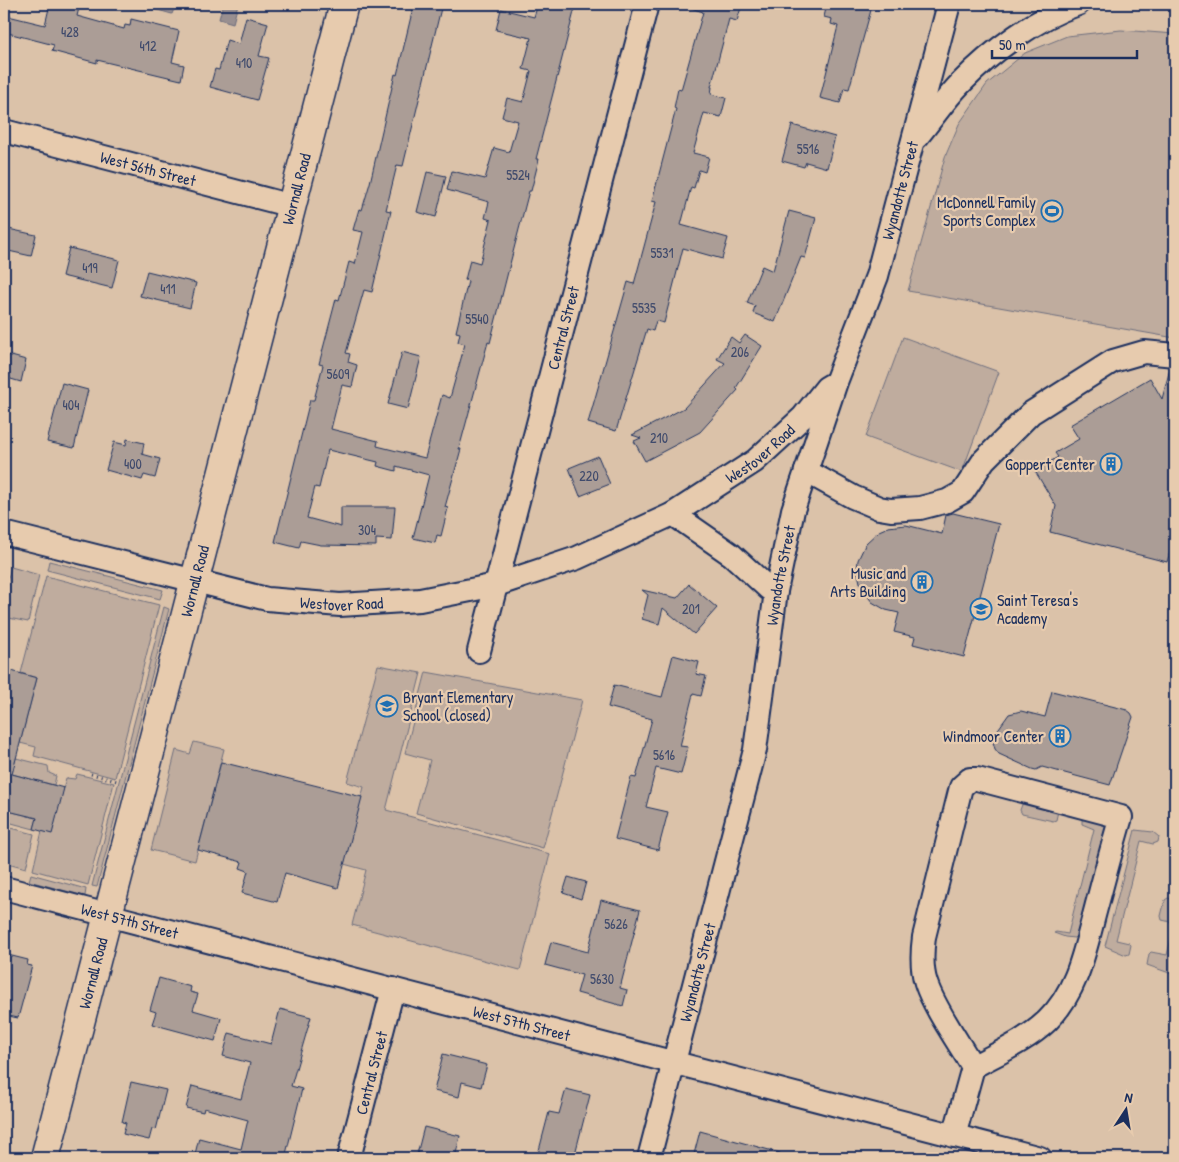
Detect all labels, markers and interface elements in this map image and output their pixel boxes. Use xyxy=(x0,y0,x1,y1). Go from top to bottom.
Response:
house number: 428 xyxy=(61,22,79,41)
scale bar xyxy=(992,28,1136,60)
text: 50 m xyxy=(999,34,1026,55)
house number: 412 xyxy=(140,36,157,55)
house number: 410 xyxy=(236,53,252,72)
street label: Wyandotte Street xyxy=(876,138,923,242)
house number: 5516 xyxy=(797,139,820,158)
street label: West 56th Street xyxy=(98,146,199,192)
street label: Wornall Road xyxy=(276,151,316,227)
house number: 5524 xyxy=(506,165,530,184)
place label: McDonnell Family Sports Complex xyxy=(937,191,1036,231)
sports icon: McDonnell Family Sports Complex xyxy=(1040,199,1064,223)
house number: 5531 xyxy=(650,243,674,262)
house number: 419 xyxy=(82,258,98,277)
house number: 411 xyxy=(160,279,176,298)
street label: Central Street xyxy=(542,283,584,372)
house number: 5535 xyxy=(632,298,656,317)
house number: 5540 xyxy=(465,309,489,328)
house number: 206 xyxy=(731,342,750,361)
house number: 5609 xyxy=(327,364,349,383)
house number: 404 xyxy=(63,395,79,414)
street label: Westover Road xyxy=(721,419,799,488)
house number: 210 xyxy=(650,428,668,447)
building icon: Goppert Center xyxy=(1099,452,1123,476)
place label: Goppert Center xyxy=(1005,453,1095,475)
house number: 400 xyxy=(124,454,142,473)
house number: 220 xyxy=(579,466,599,485)
house number: 304 xyxy=(358,520,376,539)
street label: Wyandotte Street xyxy=(761,523,801,627)
street label: Wornall Road xyxy=(175,543,214,619)
place label: Music and Arts Building xyxy=(830,562,906,602)
building icon: Music and Arts Building xyxy=(910,570,934,594)
place label: Saint Teresa's Academy xyxy=(997,589,1078,629)
street label: Westover Road xyxy=(299,591,384,616)
school or university icon: Saint Teresa's Academy xyxy=(969,597,993,621)
house number: 201 xyxy=(682,599,700,618)
place label: Bryant Elementary School (closed) xyxy=(403,686,514,726)
school or university icon: Bryant Elementary School (closed) xyxy=(375,694,399,718)
building icon: Windmoor Center xyxy=(1048,724,1072,748)
place label: Windmoor Center xyxy=(943,725,1044,747)
house number: 5616 xyxy=(653,745,675,764)
street label: West 57th Street xyxy=(79,898,181,944)
house number: 5626 xyxy=(604,914,628,933)
street label: Wyandotte Street xyxy=(674,920,721,1024)
street label: Wornall Road xyxy=(73,935,113,1011)
house number: 5630 xyxy=(590,969,614,988)
street label: West 57th Street xyxy=(471,1000,573,1046)
street label: Central Street xyxy=(350,1028,393,1117)
north arrow xyxy=(1102,1084,1152,1134)
text: N xyxy=(1123,1087,1135,1107)

